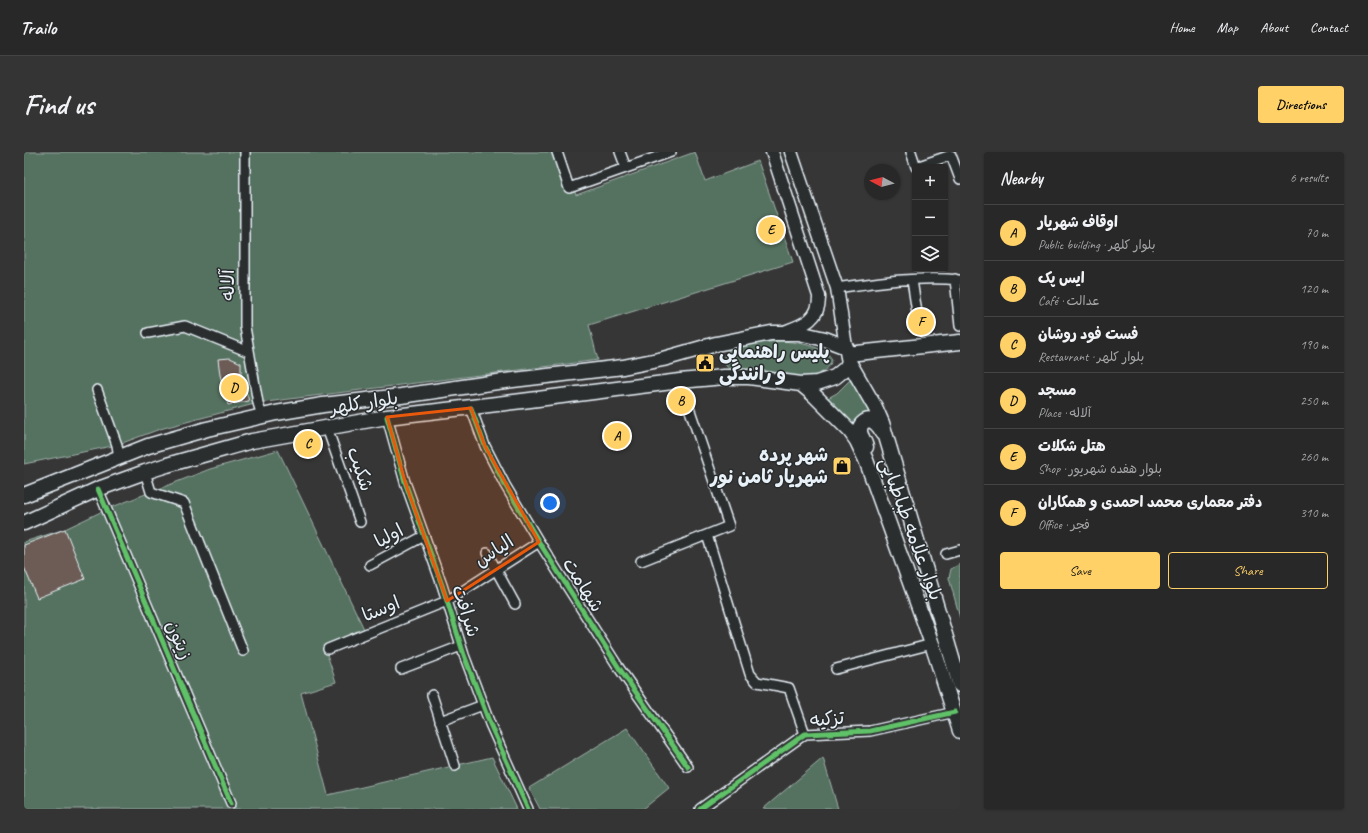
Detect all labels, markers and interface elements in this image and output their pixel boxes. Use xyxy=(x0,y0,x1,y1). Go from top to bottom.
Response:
text: Trailo xyxy=(20,16,56,40)
text: Home xyxy=(1169,19,1195,36)
text: Map xyxy=(1217,19,1238,36)
text: About xyxy=(1260,19,1288,36)
text: Contact xyxy=(1310,19,1348,36)
button: Directions xyxy=(1258,86,1344,123)
text: Find us xyxy=(24,87,94,122)
north arrow xyxy=(864,164,900,200)
map controls xyxy=(912,164,948,272)
button: + xyxy=(912,164,948,200)
text: Nearby xyxy=(1000,168,1043,189)
text: 6 results xyxy=(1290,170,1328,186)
button: − xyxy=(912,200,948,236)
text: اوقاف شهریار xyxy=(1038,213,1118,232)
pin: E xyxy=(758,215,784,245)
text: A xyxy=(1010,225,1016,241)
text: 70 m xyxy=(1306,225,1328,241)
button: layers xyxy=(912,236,948,272)
text: Public building · بلوار کلهر xyxy=(1038,237,1156,253)
street label: آلاله xyxy=(216,268,240,301)
text: ایس پک xyxy=(1038,269,1085,288)
text: B xyxy=(1010,281,1016,297)
text: 120 m xyxy=(1300,281,1328,297)
text: Café · عدالت xyxy=(1038,293,1100,309)
pin: F xyxy=(908,307,934,337)
text: فست فود روشان xyxy=(1038,325,1138,344)
text: C xyxy=(1010,337,1016,353)
text: 190 m xyxy=(1300,337,1328,353)
place label: پلیس راهنمایی و رانندگی xyxy=(719,340,830,386)
text: Restaurant · بلوار کلهر xyxy=(1038,349,1144,365)
public building icon: پلیس راهنمایی و رانندگی xyxy=(694,352,716,374)
pin: D xyxy=(221,373,247,403)
text: مسجد xyxy=(1038,381,1076,400)
street label: بلوار کلهر xyxy=(326,386,400,421)
pin: B xyxy=(668,386,694,416)
text: D xyxy=(1009,393,1017,409)
text: 250 m xyxy=(1300,393,1328,409)
text: Place · آلاله xyxy=(1038,405,1091,421)
pin: A xyxy=(604,421,630,451)
pin: C xyxy=(295,429,321,459)
text: هتل شکلات xyxy=(1038,437,1105,456)
place label: شهر پرده شهریار ثامن نور xyxy=(709,443,828,489)
street label: شکیب xyxy=(341,444,379,494)
text: E xyxy=(1010,449,1016,465)
text: 260 m xyxy=(1300,449,1328,465)
street label: بلوار علامه طباطبایی xyxy=(874,454,948,604)
shop icon: شهر پرده شهریار ثامن نور xyxy=(831,455,853,477)
text: Shop · بلوار هفده شهریور xyxy=(1038,461,1162,477)
your location xyxy=(540,493,560,513)
text: دفتر معماری محمد احمدی و همکاران xyxy=(1038,493,1262,512)
text: F xyxy=(1010,505,1016,521)
text: 310 m xyxy=(1300,505,1328,521)
text: Office · فجر xyxy=(1038,517,1090,533)
street label: اولیا xyxy=(370,518,408,554)
street label: الیاس xyxy=(470,529,518,573)
button: Save xyxy=(1000,552,1160,589)
button: Share xyxy=(1168,552,1328,589)
street label: شهامت xyxy=(557,553,609,617)
street label: شرافت xyxy=(446,582,486,640)
street label: اوستا xyxy=(358,591,404,627)
street label: زیتون xyxy=(160,617,198,663)
street label: تزکیه xyxy=(809,705,846,732)

